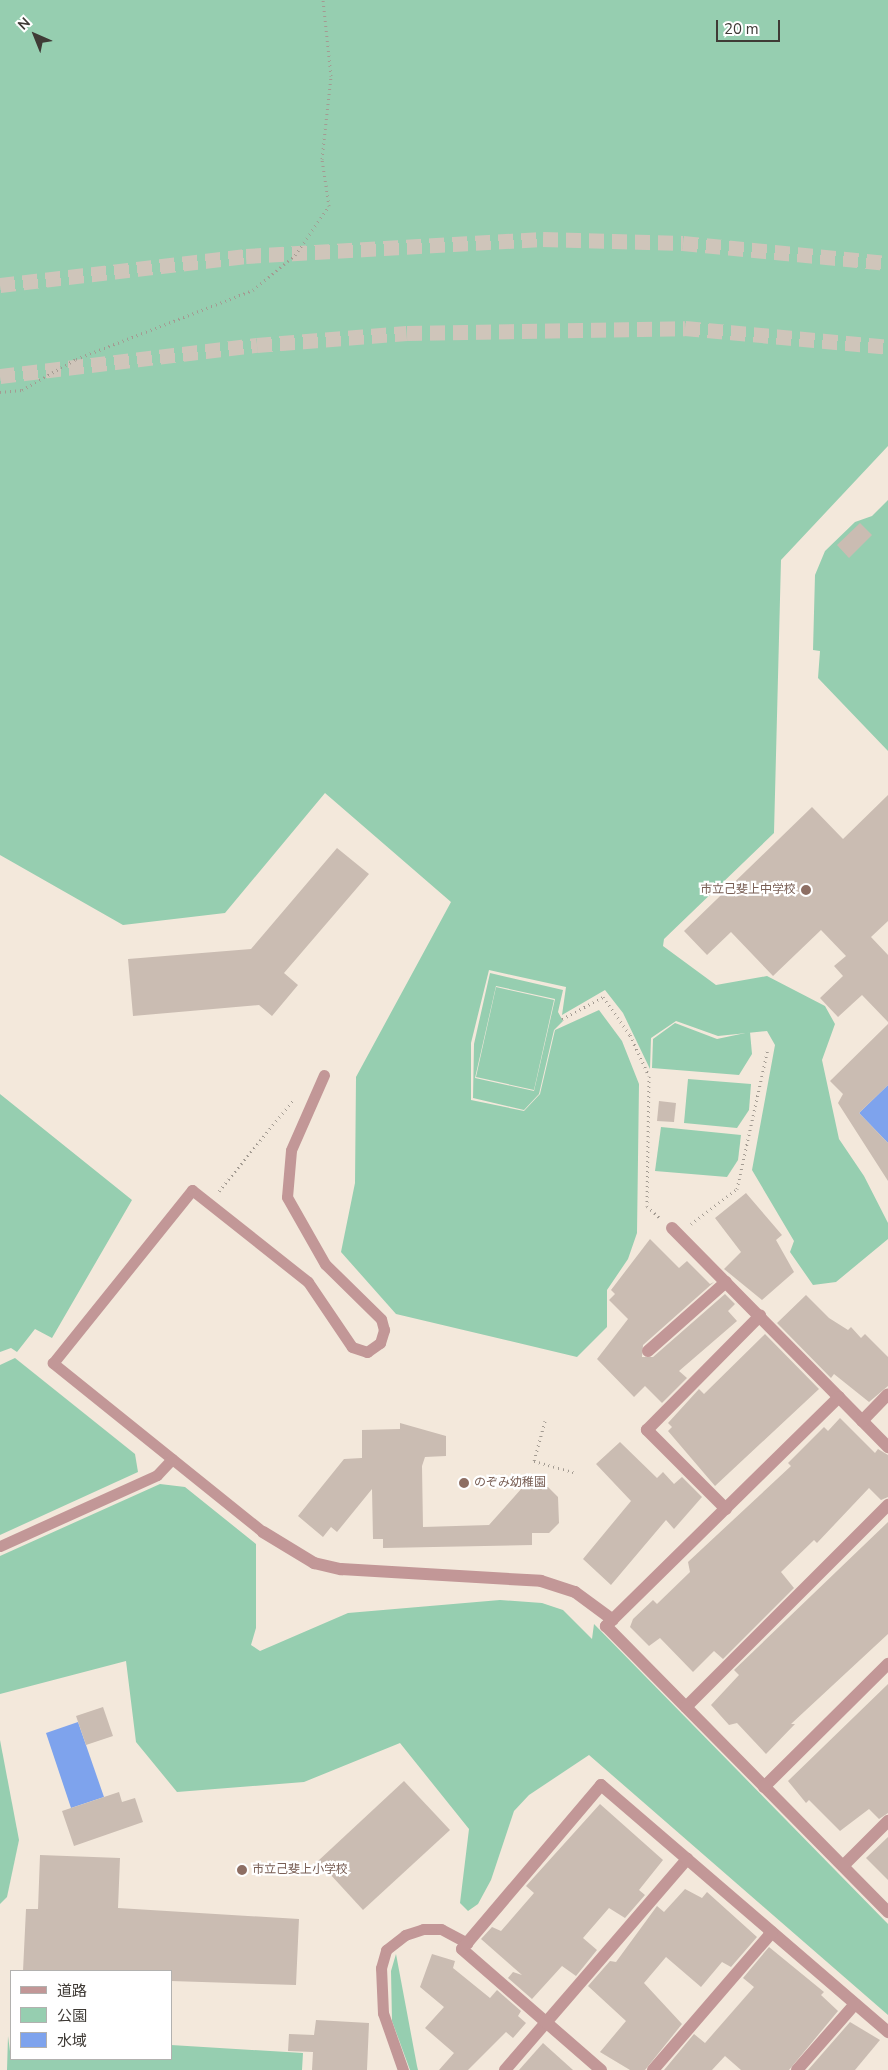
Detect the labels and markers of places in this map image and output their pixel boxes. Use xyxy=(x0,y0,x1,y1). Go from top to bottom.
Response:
place label: 市立己斐上中学校 xyxy=(700,883,796,897)
marker: 市立己斐上中学校 xyxy=(800,884,812,896)
place label: のぞみ幼稚園 xyxy=(474,1476,546,1490)
marker: のぞみ幼稚園 xyxy=(458,1477,470,1489)
place label: 市立己斐上小学校 xyxy=(252,1863,348,1877)
marker: 市立己斐上小学校 xyxy=(236,1864,248,1876)

